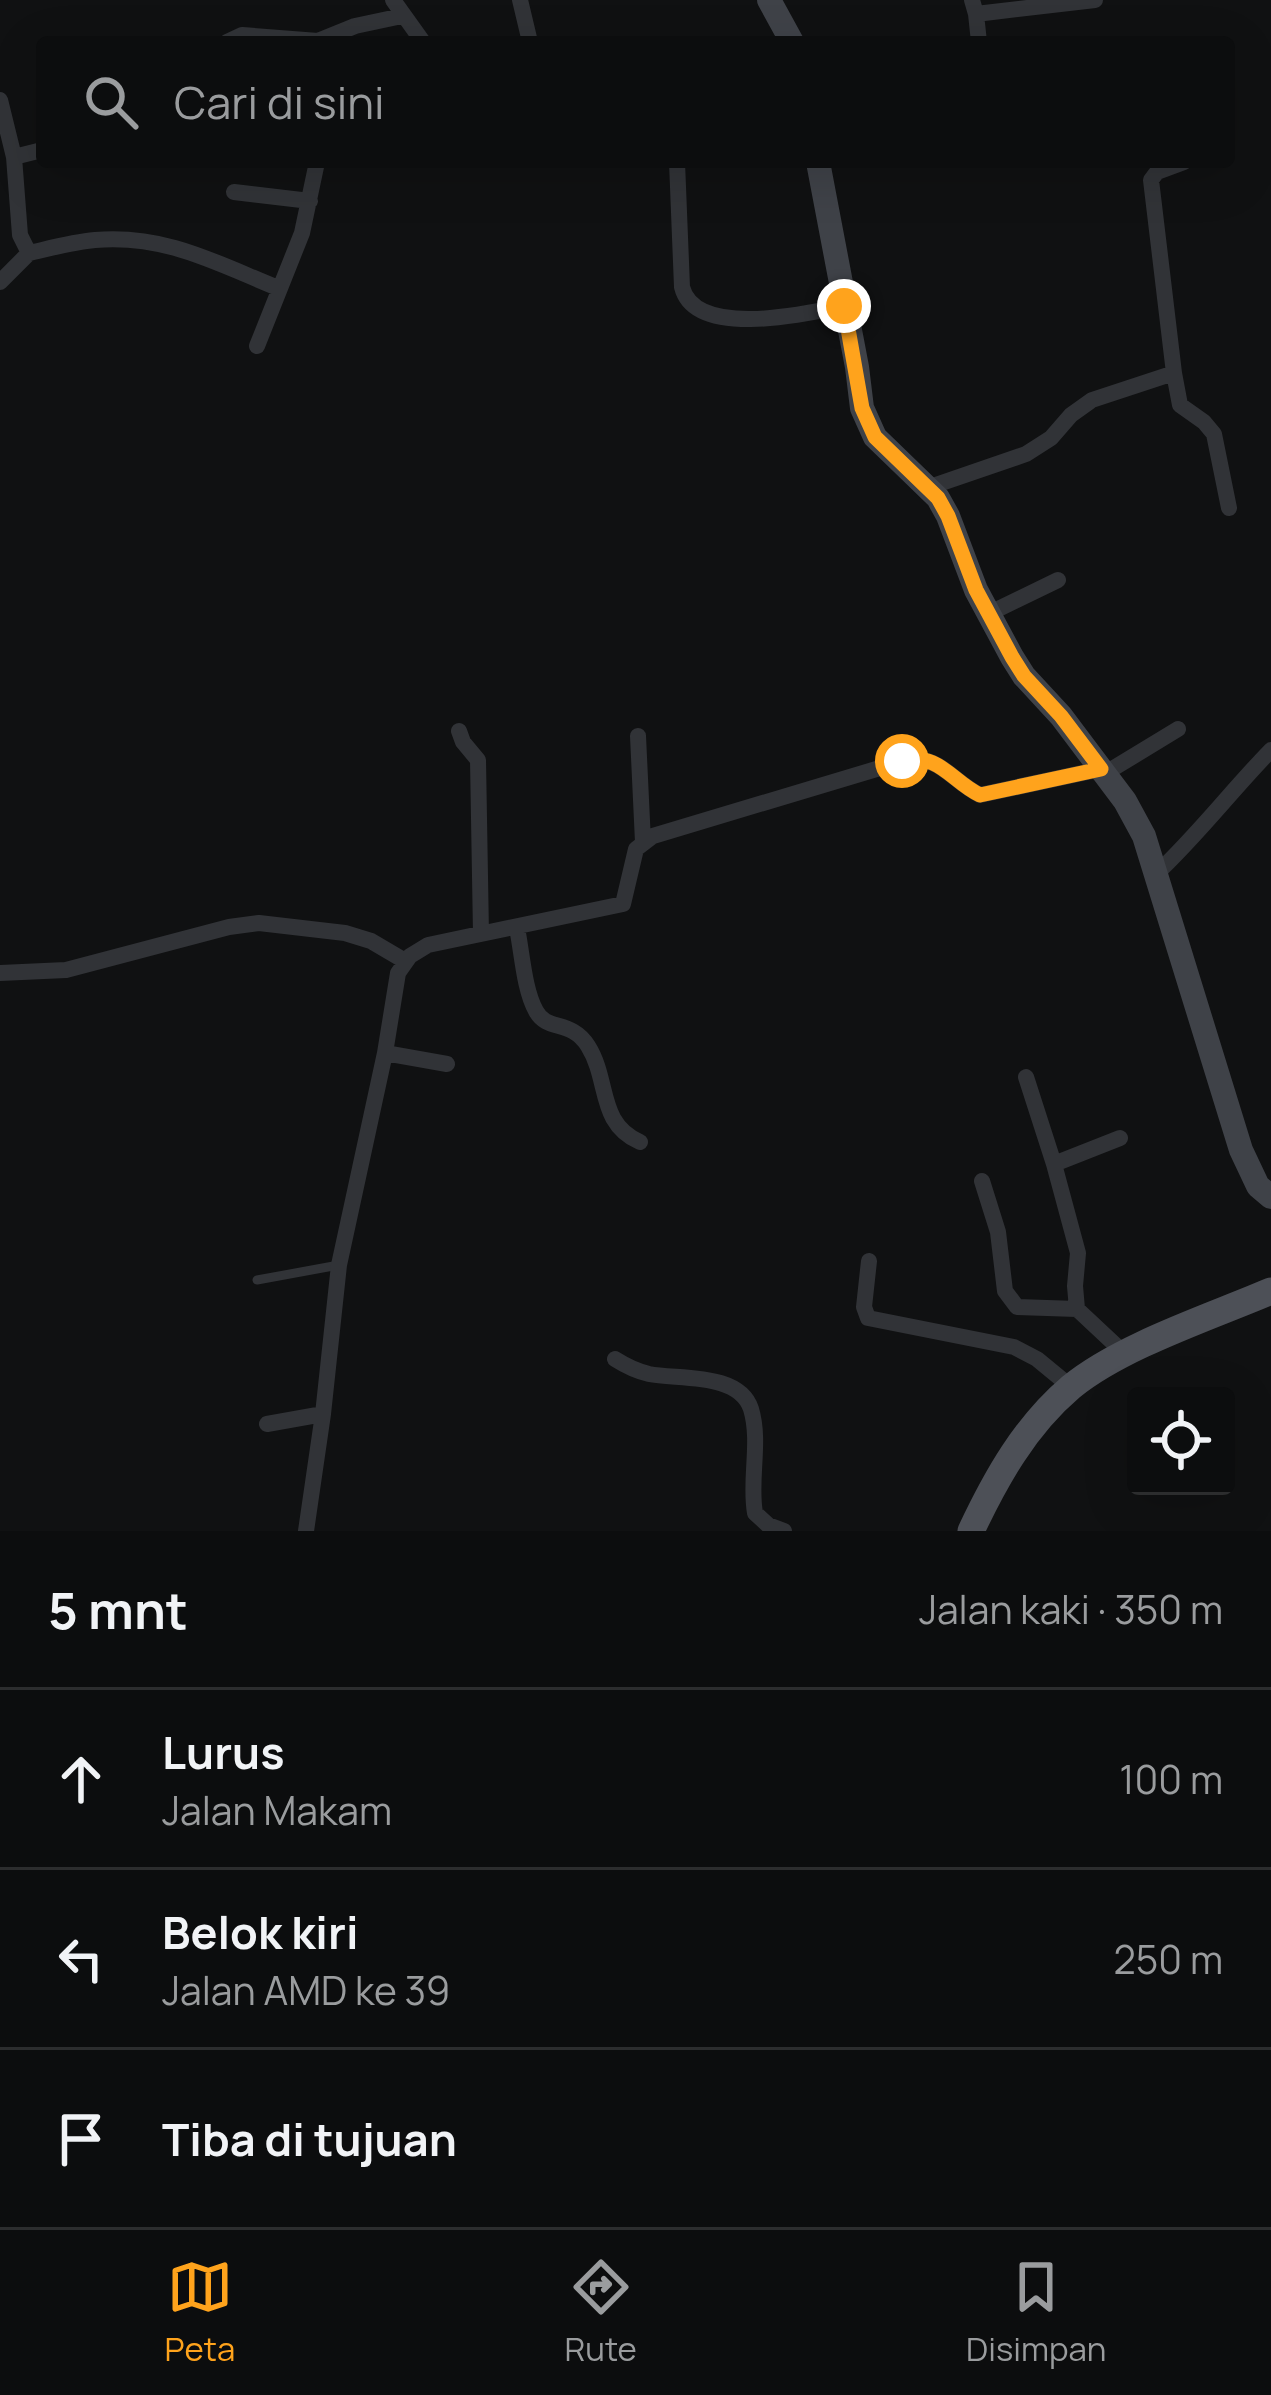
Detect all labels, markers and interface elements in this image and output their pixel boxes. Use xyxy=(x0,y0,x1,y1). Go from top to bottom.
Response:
search box xyxy=(36,36,1235,168)
icon: search xyxy=(78,69,144,135)
text: Cari di sini xyxy=(174,71,384,133)
route end xyxy=(817,279,871,333)
route start xyxy=(875,734,929,788)
map controls xyxy=(1127,1387,1235,1495)
button: locate xyxy=(1127,1387,1235,1495)
text: 5 mnt xyxy=(48,1575,188,1644)
text: Jalan kaki · 350 m xyxy=(919,1582,1223,1636)
text: Lurus xyxy=(162,1721,285,1783)
icon: ahead xyxy=(48,1746,114,1812)
text: 100 m xyxy=(1119,1752,1223,1806)
text: Jalan Makam xyxy=(162,1783,392,1837)
text: Belok kiri xyxy=(162,1901,359,1963)
icon: left xyxy=(48,1926,114,1992)
text: 250 m xyxy=(1114,1932,1223,1986)
text: Jalan AMD ke 39 xyxy=(162,1963,450,2017)
icon: arrive xyxy=(48,2106,114,2172)
text: Tiba di tujuan xyxy=(162,2108,457,2170)
tab: Peta xyxy=(165,2254,235,2371)
tab: Rute xyxy=(565,2254,637,2371)
tab: Disimpan xyxy=(966,2254,1106,2371)

